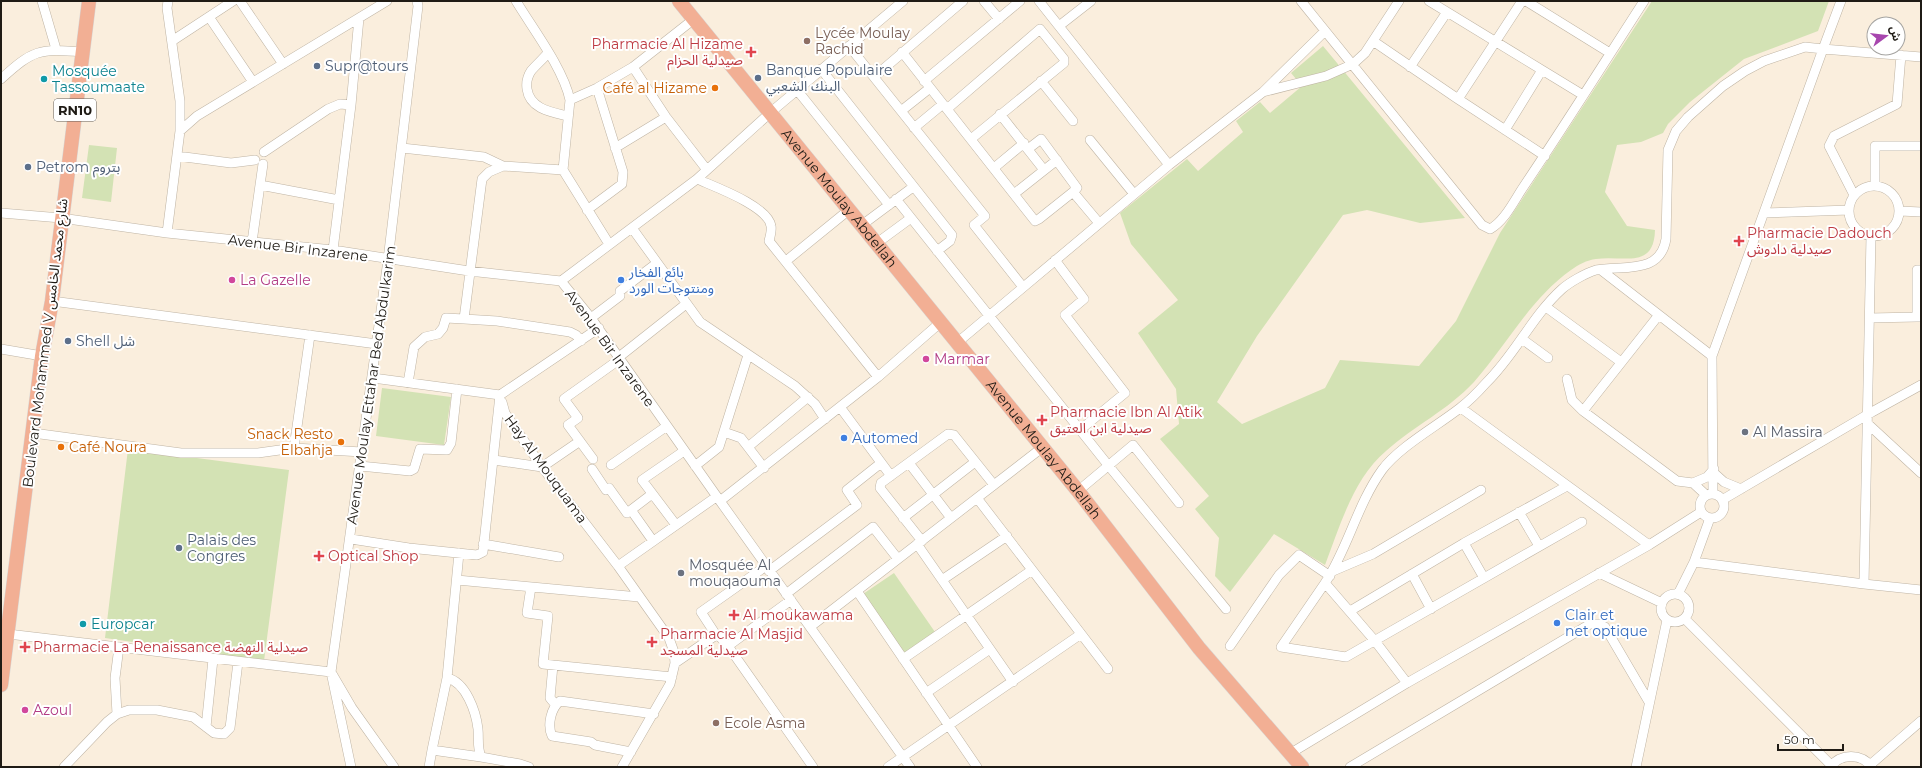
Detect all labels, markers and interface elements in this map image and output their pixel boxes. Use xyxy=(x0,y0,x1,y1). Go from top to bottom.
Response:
north arrow xyxy=(1866,16,1906,56)
place label: Lycée Moulay Rachid xyxy=(815,24,910,58)
text: ش xyxy=(1887,24,1904,43)
place label: Pharmacie Al Hizame صيدلية الحزام xyxy=(592,35,743,71)
marker: Lycée Moulay Rachid xyxy=(802,36,812,46)
marker: Pharmacie Al Hizame صيدلية الحزام xyxy=(746,47,756,57)
place label: Supr@tours xyxy=(325,57,408,75)
marker: Supr@tours xyxy=(312,61,322,71)
place label: Banque Populaire البنك الشعبي xyxy=(766,61,893,97)
place label: Mosquée Tassoumaate xyxy=(52,62,145,96)
marker: Banque Populaire البنك الشعبي xyxy=(753,73,763,83)
marker: Mosquée Tassoumaate xyxy=(39,74,49,84)
place label: Café al Hizame xyxy=(603,79,707,97)
marker: Café al Hizame xyxy=(710,83,720,93)
road number: RN10 xyxy=(54,99,96,121)
street label: Avenue Moulay Abdellah xyxy=(777,125,901,271)
place label: Petrom بتروم xyxy=(36,158,121,178)
marker: Petrom بتروم xyxy=(23,162,33,172)
street label: Boulevard Mohammed V شارع محمد الخامس xyxy=(18,197,74,489)
place label: Pharmacie Dadouch صيدلية دادوش xyxy=(1747,224,1892,258)
street label: Avenue Bir Inzarene xyxy=(227,230,369,266)
marker: Pharmacie Dadouch صيدلية دادوش xyxy=(1734,236,1744,246)
street label: Avenue Moulay Ettahar Bed Abdulkarim xyxy=(343,244,399,526)
place label: بائع الفخار ومنتوجات الورد xyxy=(628,263,714,297)
place label: La Gazelle xyxy=(240,271,311,289)
marker: La Gazelle xyxy=(227,275,237,285)
marker: بائع الفخار ومنتوجات الورد xyxy=(616,275,626,285)
street label: Avenue Bir Inzarene xyxy=(561,286,659,410)
place label: Shell شل xyxy=(76,332,135,350)
marker: Shell شل xyxy=(63,336,73,346)
place label: Marmar xyxy=(934,350,990,368)
marker: Marmar xyxy=(921,354,931,364)
street label: Avenue Moulay Abdellah xyxy=(982,376,1105,523)
place label: Pharmacie Ibn Al Atik صيدلية ابن العتيق xyxy=(1050,403,1203,438)
street label: Hay Al Mouquama xyxy=(501,411,591,527)
marker: Pharmacie Ibn Al Atik صيدلية ابن العتيق xyxy=(1037,415,1047,425)
place label: Al Massira xyxy=(1753,423,1823,441)
place label: Snack Resto Elbahja xyxy=(247,425,333,459)
marker: Al Massira xyxy=(1740,427,1750,437)
place label: Automed xyxy=(852,429,918,447)
marker: Automed xyxy=(839,433,849,443)
marker: Snack Resto Elbahja xyxy=(336,437,346,447)
place label: Café Noura xyxy=(69,438,147,456)
marker: Café Noura xyxy=(56,442,66,452)
place label: Palais des Congres xyxy=(187,531,256,565)
marker: Palais des Congres xyxy=(174,543,184,553)
place label: Optical Shop xyxy=(328,547,419,565)
marker: Optical Shop xyxy=(313,550,325,562)
place label: Mosquée Al mouqaouma xyxy=(689,556,781,590)
marker: Mosquée Al mouqaouma xyxy=(676,568,686,578)
place label: Al moukawama xyxy=(743,606,853,624)
place label: Clair et net optique xyxy=(1565,606,1647,640)
marker: Al moukawama xyxy=(728,609,740,621)
place label: Europcar xyxy=(91,615,156,633)
marker: Clair et net optique xyxy=(1552,618,1562,628)
marker: Europcar xyxy=(78,619,88,629)
place label: Pharmacie Al Masjid صيدلية المسجد xyxy=(660,625,803,659)
marker: Pharmacie Al Masjid صيدلية المسجد xyxy=(647,637,657,647)
place label: Pharmacie La Renaissance صيدلية النهضة xyxy=(33,638,309,656)
marker: Pharmacie La Renaissance صيدلية النهضة xyxy=(20,642,30,652)
place label: Azoul xyxy=(33,701,72,719)
marker: Azoul xyxy=(20,705,30,715)
place label: Ecole Asma xyxy=(724,714,806,732)
marker: Ecole Asma xyxy=(711,718,721,728)
scale bar xyxy=(1778,726,1843,752)
text: 50 m xyxy=(1784,732,1815,747)

